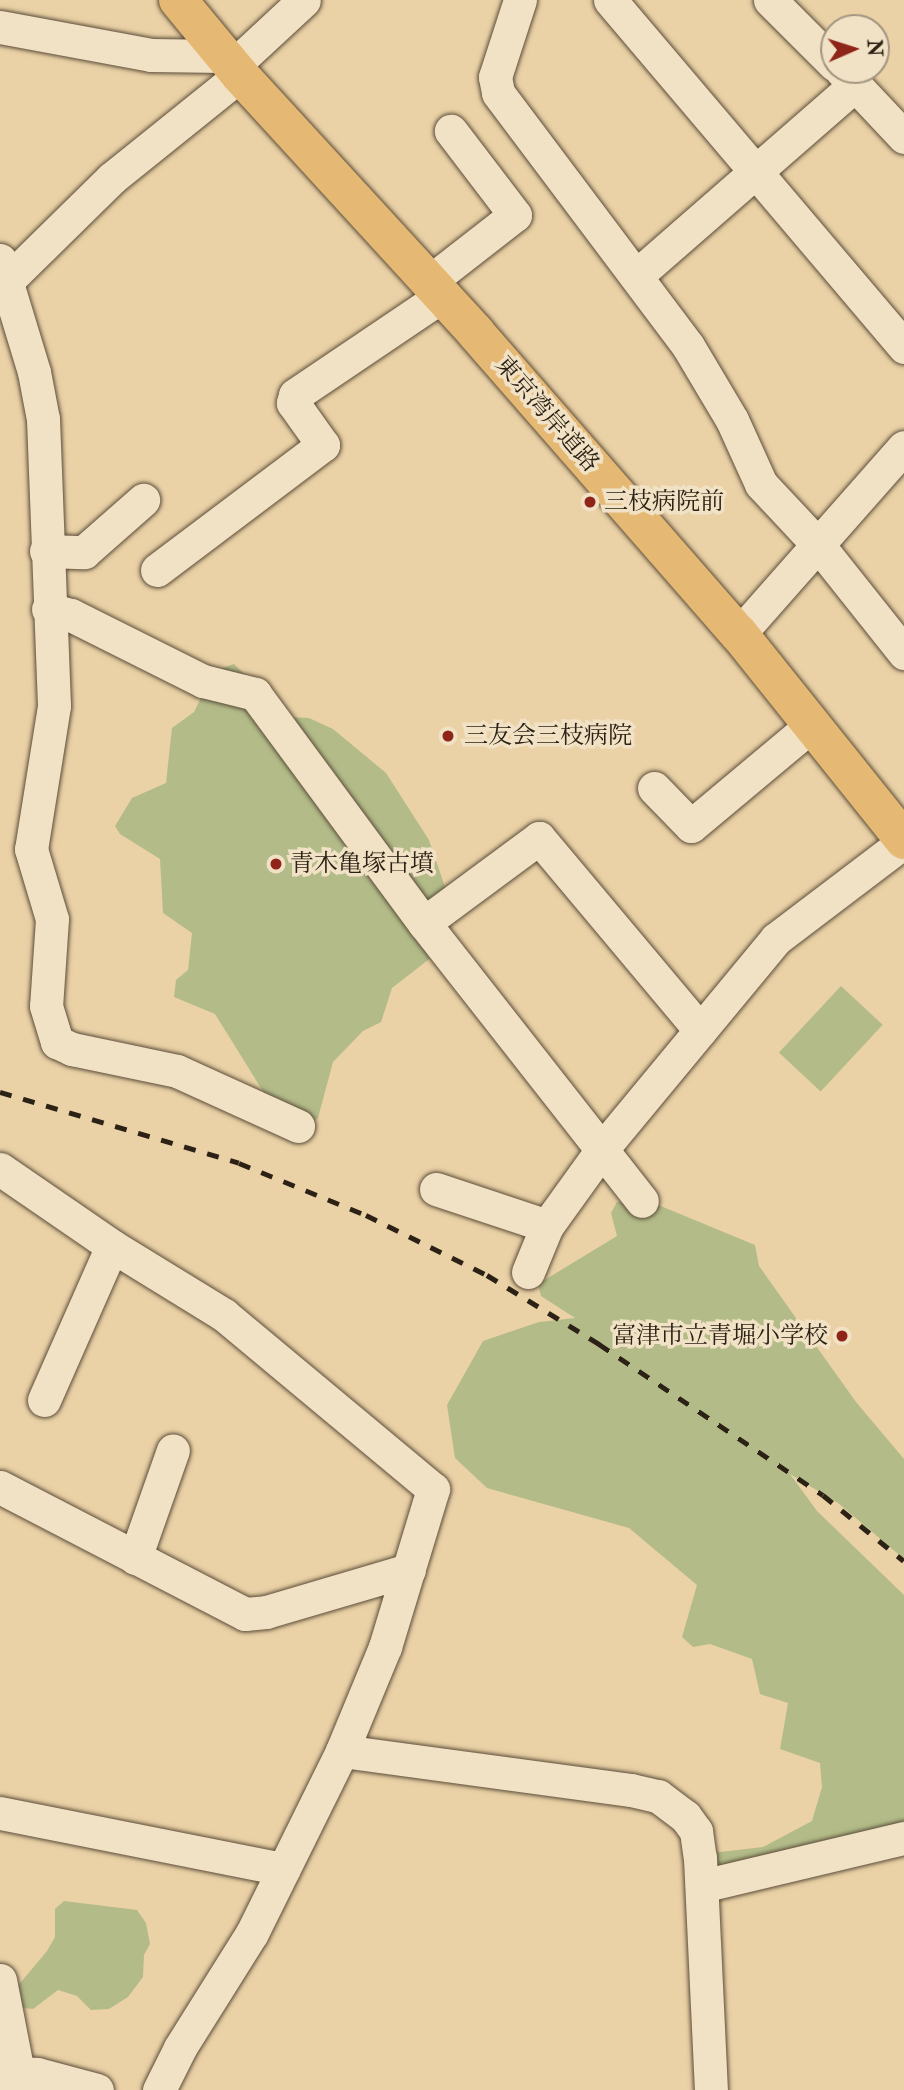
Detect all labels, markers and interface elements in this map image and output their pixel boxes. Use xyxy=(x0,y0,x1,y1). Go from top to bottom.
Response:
north arrow xyxy=(820,14,890,84)
text: N xyxy=(862,39,886,57)
street label: 東京湾岸道路 xyxy=(489,350,605,478)
place label: 三枝病院前 xyxy=(604,488,724,516)
marker: 三枝病院前 xyxy=(582,494,598,510)
place label: 三友会三枝病院 xyxy=(464,722,632,750)
marker: 三友会三枝病院 xyxy=(438,726,458,746)
place label: 青木亀塚古墳 xyxy=(290,850,434,878)
marker: 青木亀塚古墳 xyxy=(268,856,284,872)
place label: 富津市立青堀小学校 xyxy=(612,1322,828,1350)
marker: 富津市立青堀小学校 xyxy=(834,1328,850,1344)

